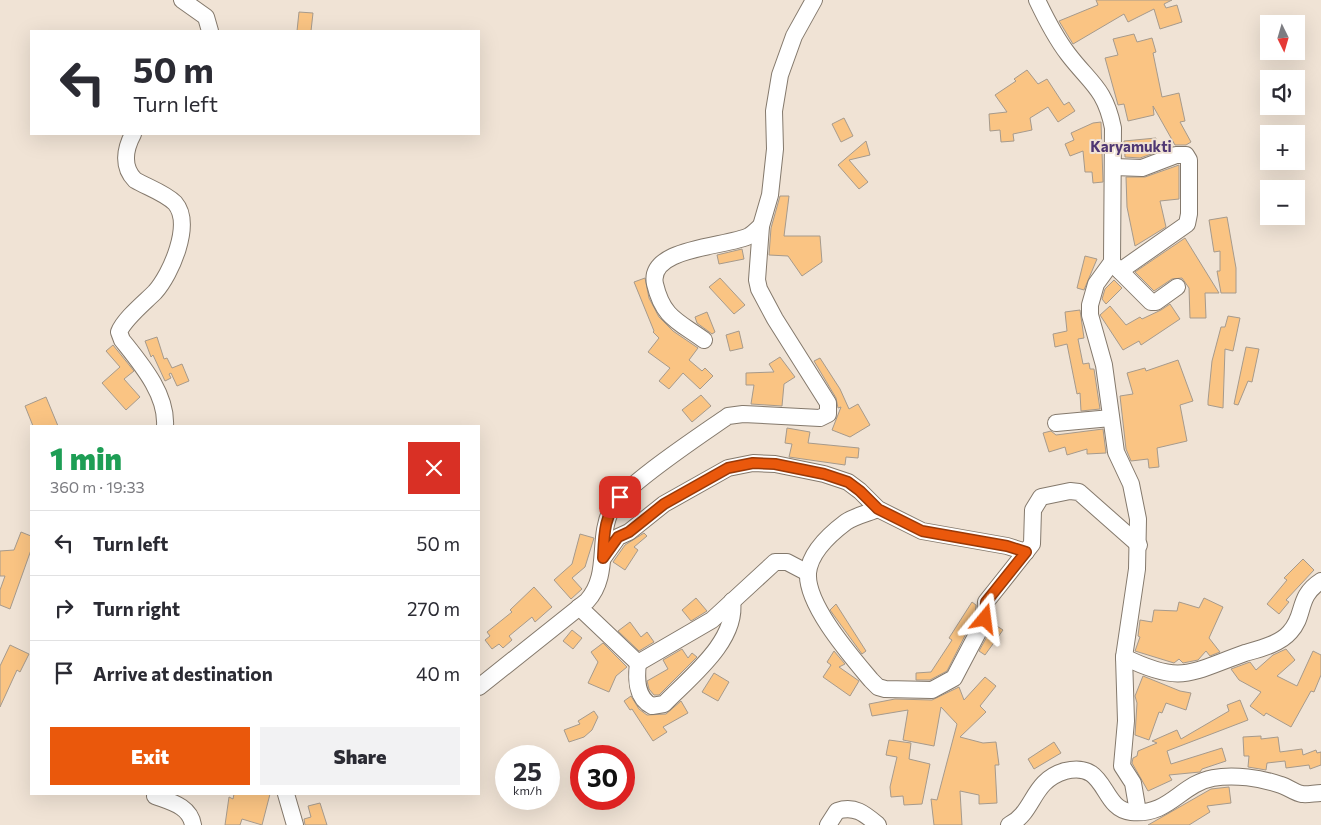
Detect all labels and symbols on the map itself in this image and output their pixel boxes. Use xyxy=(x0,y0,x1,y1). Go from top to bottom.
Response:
north arrow xyxy=(1260,15,1305,60)
district label: Karyamukti xyxy=(1090,137,1172,155)
pin xyxy=(599,476,641,518)
position arrow xyxy=(958,592,1010,644)
speed limit sign: 30 xyxy=(570,745,635,810)

